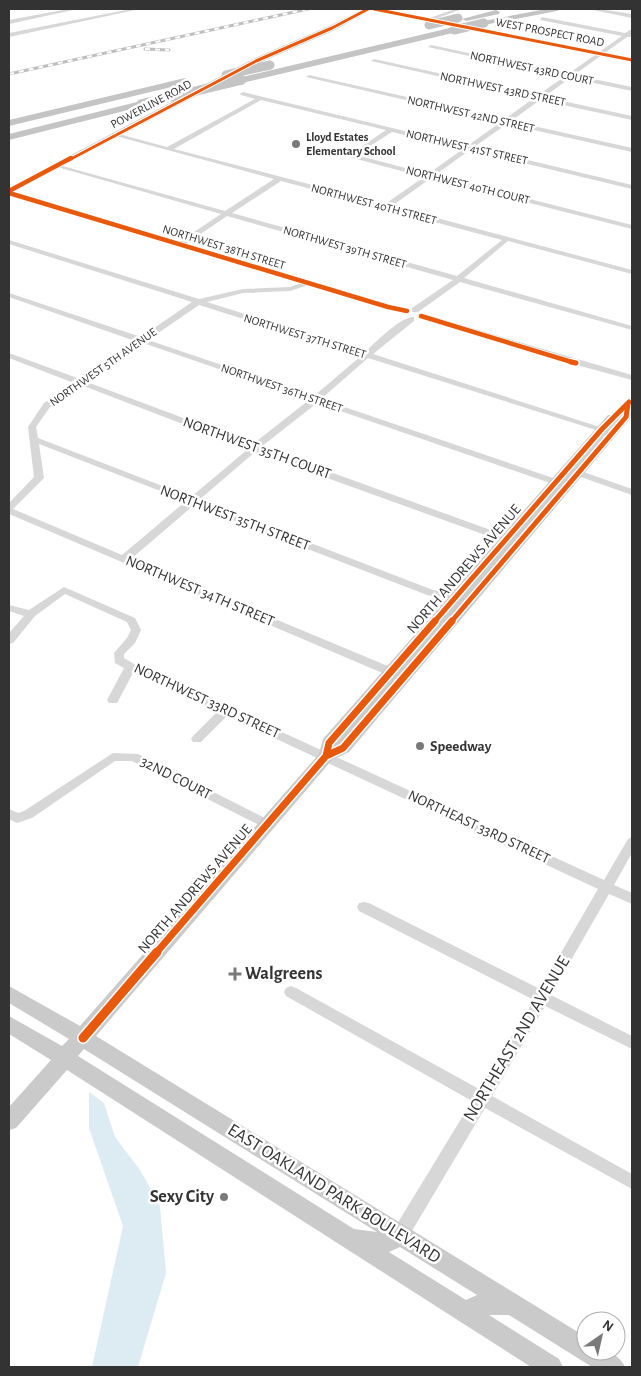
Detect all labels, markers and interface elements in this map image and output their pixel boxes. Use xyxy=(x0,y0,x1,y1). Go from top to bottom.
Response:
street label: WEST PROSPECT ROAD xyxy=(495,16,606,48)
street label: NORTHWEST 43RD COURT xyxy=(469,49,595,87)
street label: NORTHWEST 43RD STREET xyxy=(439,70,567,108)
street label: POWERLINE ROAD xyxy=(109,78,194,130)
street label: NORTHWEST 42ND STREET xyxy=(406,94,536,135)
street label: NORTHWEST 41ST STREET xyxy=(405,127,529,167)
place label: Lloyd Estates Elementary School xyxy=(306,131,396,158)
marker: Lloyd Estates Elementary School xyxy=(290,138,302,150)
street label: NORTHWEST 40TH COURT xyxy=(405,164,531,206)
street label: NORTHWEST 40TH STREET xyxy=(310,181,438,227)
street label: NORTHWEST 38TH STREET xyxy=(161,223,287,271)
street label: NORTHWEST 39TH STREET xyxy=(282,224,408,270)
street label: NORTHWEST 37TH STREET xyxy=(243,312,368,360)
street label: NORTHWEST 5TH AVENUE xyxy=(47,325,159,408)
street label: NORTHWEST 36TH STREET xyxy=(220,362,344,414)
street label: NORTHWEST 35TH COURT xyxy=(181,414,334,482)
street label: NORTHWEST 35TH STREET xyxy=(158,483,312,554)
street label: NORTH ANDREWS AVENUE xyxy=(404,502,524,636)
street label: NORTHWEST 34TH STREET xyxy=(124,553,277,629)
street label: NORTHWEST 33RD STREET xyxy=(132,661,283,742)
place label: Speedway xyxy=(430,739,492,754)
marker: Speedway xyxy=(414,740,426,752)
street label: 32ND COURT xyxy=(138,754,214,803)
street label: NORTHEAST 33RD STREET xyxy=(406,788,553,867)
street label: NORTH ANDREWS AVENUE xyxy=(135,822,255,956)
street label: NORTHEAST 2ND AVENUE xyxy=(461,953,574,1125)
place label: Walgreens xyxy=(245,965,322,983)
marker: Walgreens xyxy=(229,968,241,980)
street label: EAST OAKLAND PARK BOULEVARD xyxy=(224,1121,444,1267)
place label: Sexy City xyxy=(150,1188,215,1206)
marker: Sexy City xyxy=(218,1191,230,1203)
north arrow xyxy=(576,1311,626,1361)
text: N xyxy=(600,1318,616,1335)

